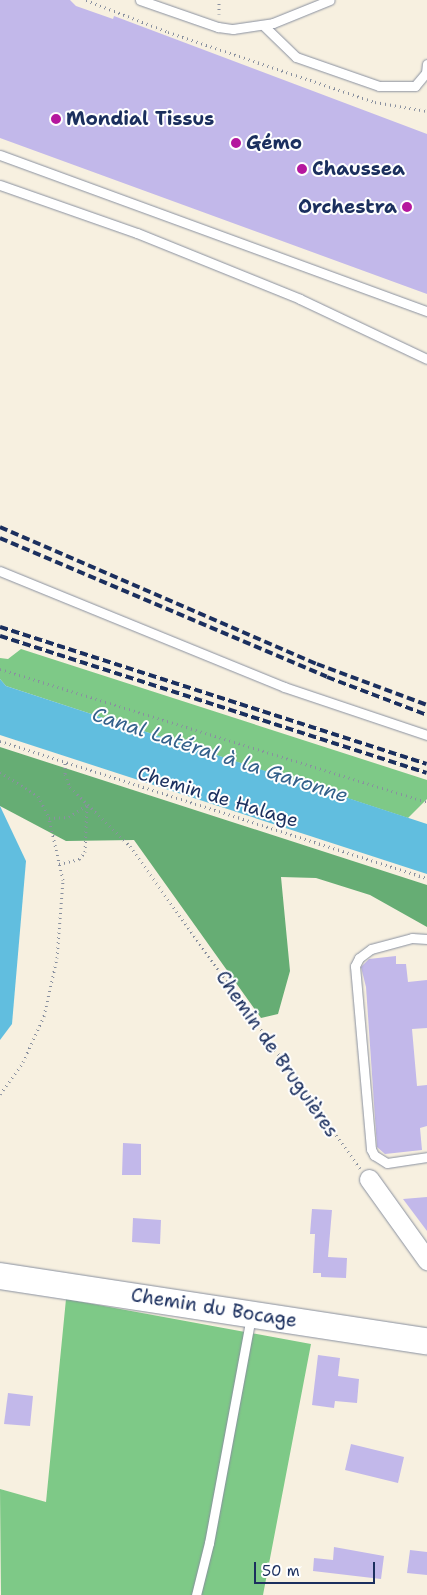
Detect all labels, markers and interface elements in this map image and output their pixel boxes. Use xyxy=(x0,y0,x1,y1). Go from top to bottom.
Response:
place label: Mondial Tissus xyxy=(66,108,214,130)
marker: Mondial Tissus xyxy=(50,113,62,125)
place label: Gémo xyxy=(246,132,302,154)
marker: Gémo xyxy=(230,137,242,149)
place label: Chaussea xyxy=(312,158,405,180)
marker: Chaussea xyxy=(296,163,308,175)
place label: Orchestra xyxy=(298,196,397,218)
marker: Orchestra xyxy=(401,201,413,213)
water label: Canal Latéral à la Garonne xyxy=(89,702,351,808)
street label: Chemin de Halage xyxy=(135,762,301,832)
street label: Chemin de Bruguières xyxy=(211,966,343,1142)
street label: Chemin du Bocage xyxy=(129,1284,299,1332)
scale bar xyxy=(257,1552,378,1584)
text: 50 m xyxy=(262,1561,300,1581)

